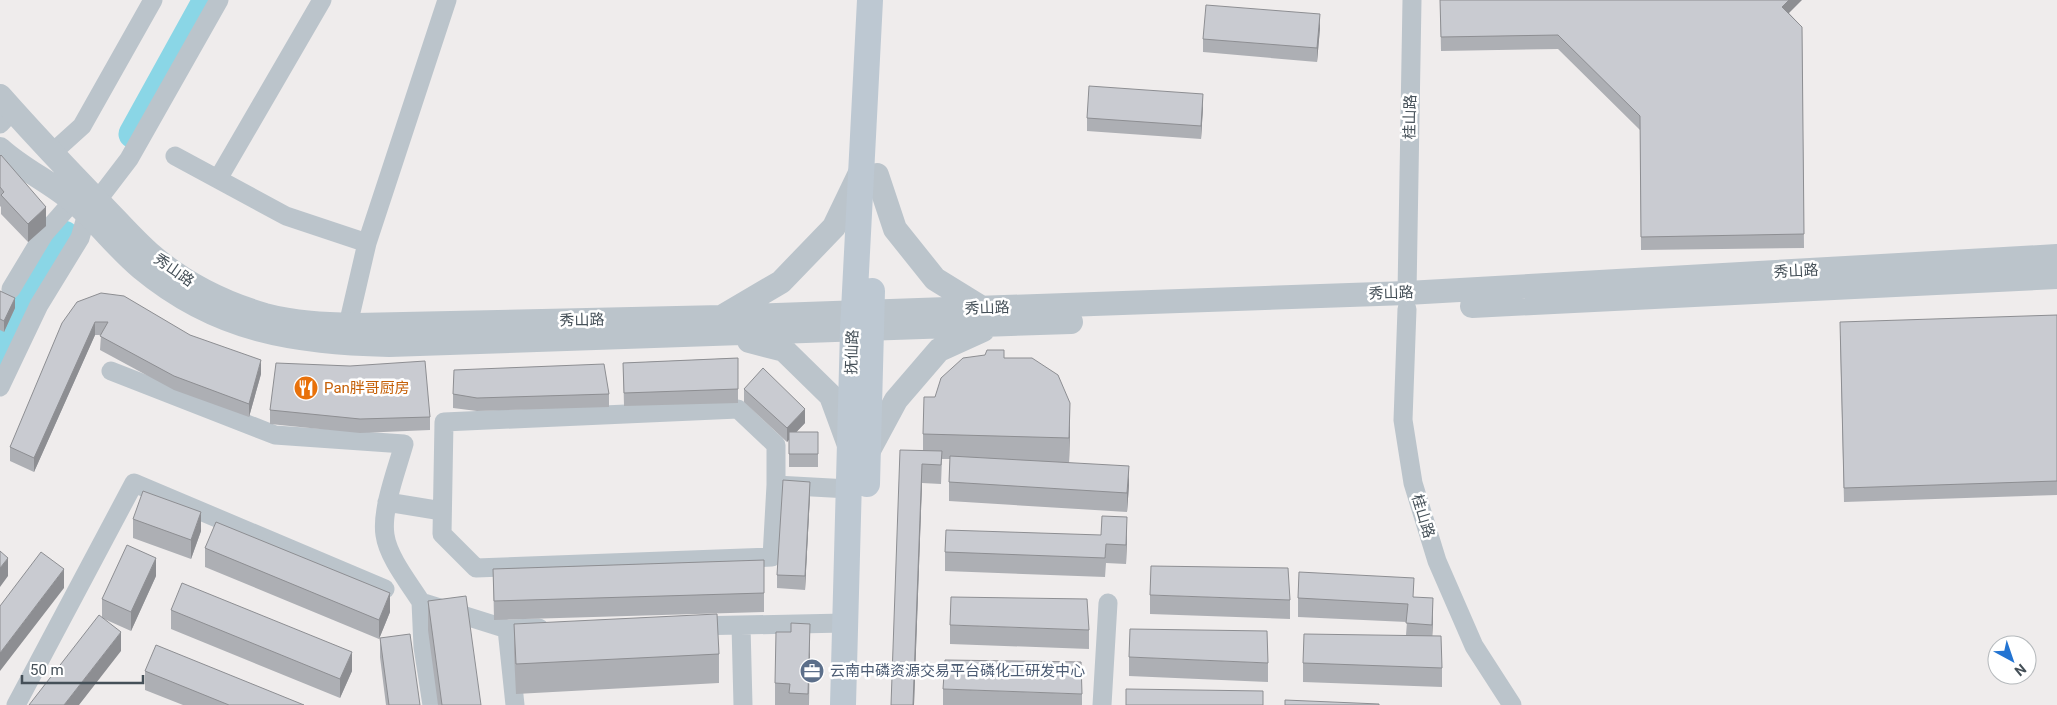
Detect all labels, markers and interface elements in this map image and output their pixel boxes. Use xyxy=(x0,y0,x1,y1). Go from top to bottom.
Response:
street label: 桂山路 xyxy=(1401,94,1419,140)
street label: 秀山路 xyxy=(150,250,198,290)
street label: 秀山路 xyxy=(1773,261,1819,281)
street label: 秀山路 xyxy=(1368,283,1414,303)
street label: 秀山路 xyxy=(964,298,1010,318)
street label: 秀山路 xyxy=(559,311,605,329)
street label: 抚仙路 xyxy=(842,329,862,375)
restaurant icon: Pan胖哥厨房 xyxy=(293,375,319,401)
place label: Pan胖哥厨房 xyxy=(324,379,410,397)
street label: 桂山路 xyxy=(1408,492,1438,540)
north arrow xyxy=(1987,635,2037,685)
scale bar xyxy=(22,652,144,684)
office icon: 云南中磷资源交易平台磷化工研发中心 xyxy=(799,658,825,684)
text: 50 m xyxy=(30,661,64,679)
text: N xyxy=(2011,661,2029,679)
place label: 云南中磷资源交易平台磷化工研发中心 xyxy=(830,662,1085,680)

